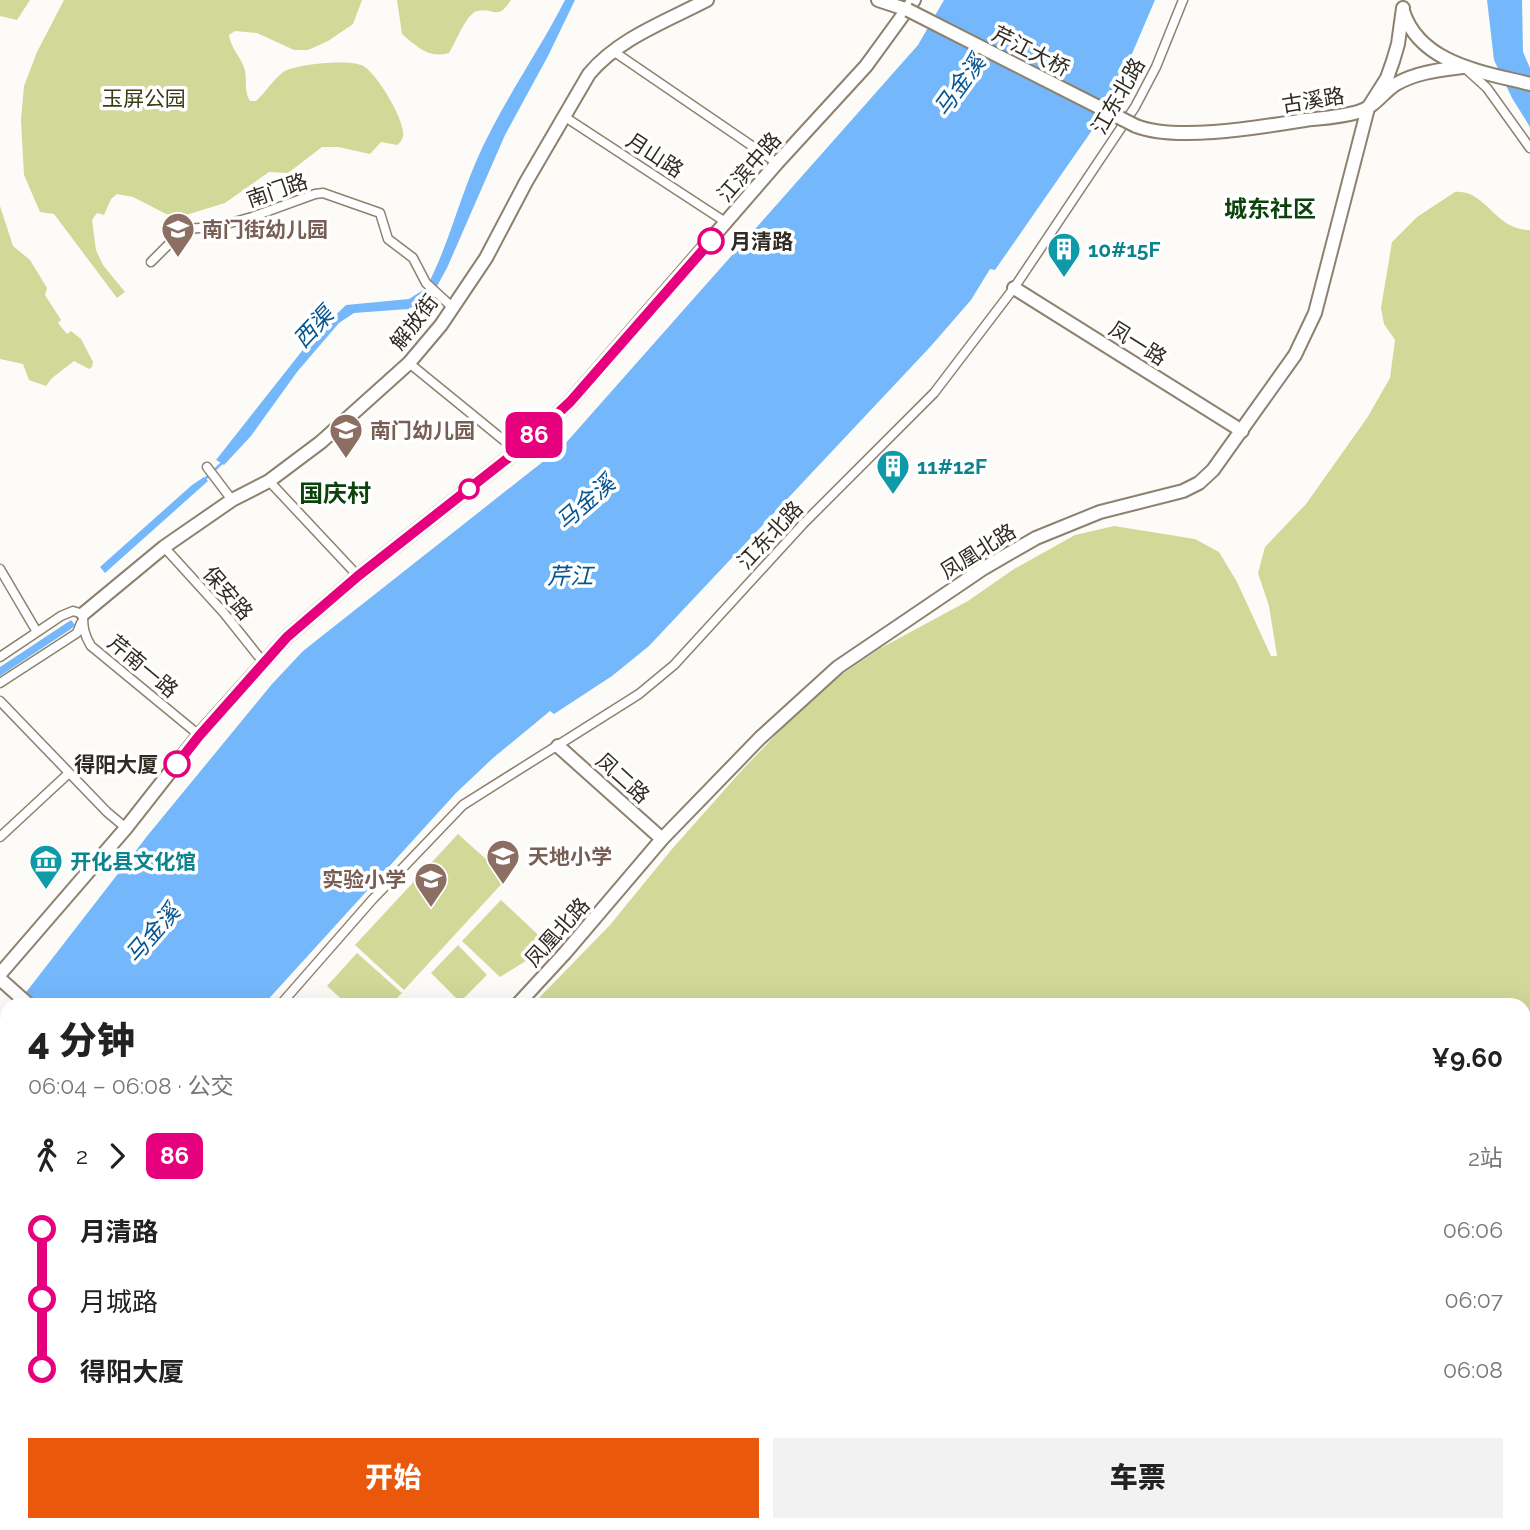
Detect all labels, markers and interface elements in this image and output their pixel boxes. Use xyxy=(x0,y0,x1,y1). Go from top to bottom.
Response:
street label: 芹江大桥 xyxy=(988,21,1074,81)
water label: 马金溪 xyxy=(928,47,992,121)
street label: 江东北路 xyxy=(1086,53,1150,139)
street label: 古溪路 xyxy=(1280,83,1346,117)
park label: 玉屏公园 xyxy=(102,86,186,111)
street label: 月山路 xyxy=(622,127,688,183)
street label: 江滨中路 xyxy=(712,127,786,207)
street label: 南门路 xyxy=(243,168,311,212)
district label: 城东社区 xyxy=(1224,195,1316,222)
school or university icon: 南门街幼儿园 xyxy=(159,210,197,259)
place label: 南门街幼儿园 xyxy=(202,217,328,242)
marker: 月清路 xyxy=(698,228,724,254)
place label: 月清路 xyxy=(730,229,793,254)
building icon: 10#15F xyxy=(1045,230,1083,279)
place label: 10#15F xyxy=(1088,237,1160,262)
street label: 解放街 xyxy=(385,289,443,355)
water label: 西渠 xyxy=(287,299,341,353)
street label: 凤一路 xyxy=(1105,316,1171,370)
school or university icon: 南门幼儿园 xyxy=(327,411,365,460)
line badge: 86 xyxy=(503,412,566,458)
place label: 南门幼儿园 xyxy=(370,418,475,443)
text: 86 xyxy=(519,420,549,449)
building icon: 11#12F xyxy=(874,447,912,496)
place label: 11#12F xyxy=(917,454,987,479)
water label: 马金溪 xyxy=(550,467,622,535)
district label: 国庆村 xyxy=(299,479,371,508)
unlabelled marker xyxy=(459,479,479,499)
street label: 江东北路 xyxy=(732,496,808,574)
street label: 凤凰北路 xyxy=(936,518,1020,584)
street label: 保安路 xyxy=(198,561,258,625)
water label: 芹江 xyxy=(547,562,596,589)
street label: 芹南一路 xyxy=(103,629,183,703)
street label: 凤二路 xyxy=(591,748,655,808)
marker: 得阳大厦 xyxy=(164,751,190,777)
place label: 得阳大厦 xyxy=(74,752,158,777)
school or university icon: 天地小学 xyxy=(484,837,522,886)
museum icon: 开化县文化馆 xyxy=(27,842,65,891)
place label: 天地小学 xyxy=(528,844,612,869)
place label: 开化县文化馆 xyxy=(70,849,196,874)
school or university icon: 实验小学 xyxy=(412,860,450,909)
place label: 实验小学 xyxy=(322,867,406,892)
street label: 凤凰北路 xyxy=(520,892,594,972)
water label: 马金溪 xyxy=(119,896,187,968)
text: 4 分钟 xyxy=(28,1018,135,1063)
text: ¥9.60 xyxy=(1432,1043,1503,1073)
text: 06:04 – 06:08 · 公交 xyxy=(28,1072,234,1099)
icon: walk xyxy=(28,1137,66,1175)
icon: forward xyxy=(98,1137,136,1175)
text: 86 xyxy=(160,1141,189,1170)
text: 2 xyxy=(76,1142,88,1169)
text: 2站 xyxy=(1468,1144,1503,1171)
text: 06:06 xyxy=(1443,1216,1503,1243)
text: 月清路 xyxy=(80,1217,158,1247)
text: 06:07 xyxy=(1445,1286,1503,1313)
text: 月城路 xyxy=(80,1287,158,1317)
text: 06:08 xyxy=(1443,1356,1503,1383)
text: 得阳大厦 xyxy=(80,1357,184,1387)
button: 开始 xyxy=(28,1438,759,1518)
button: 车票 xyxy=(773,1438,1503,1518)

